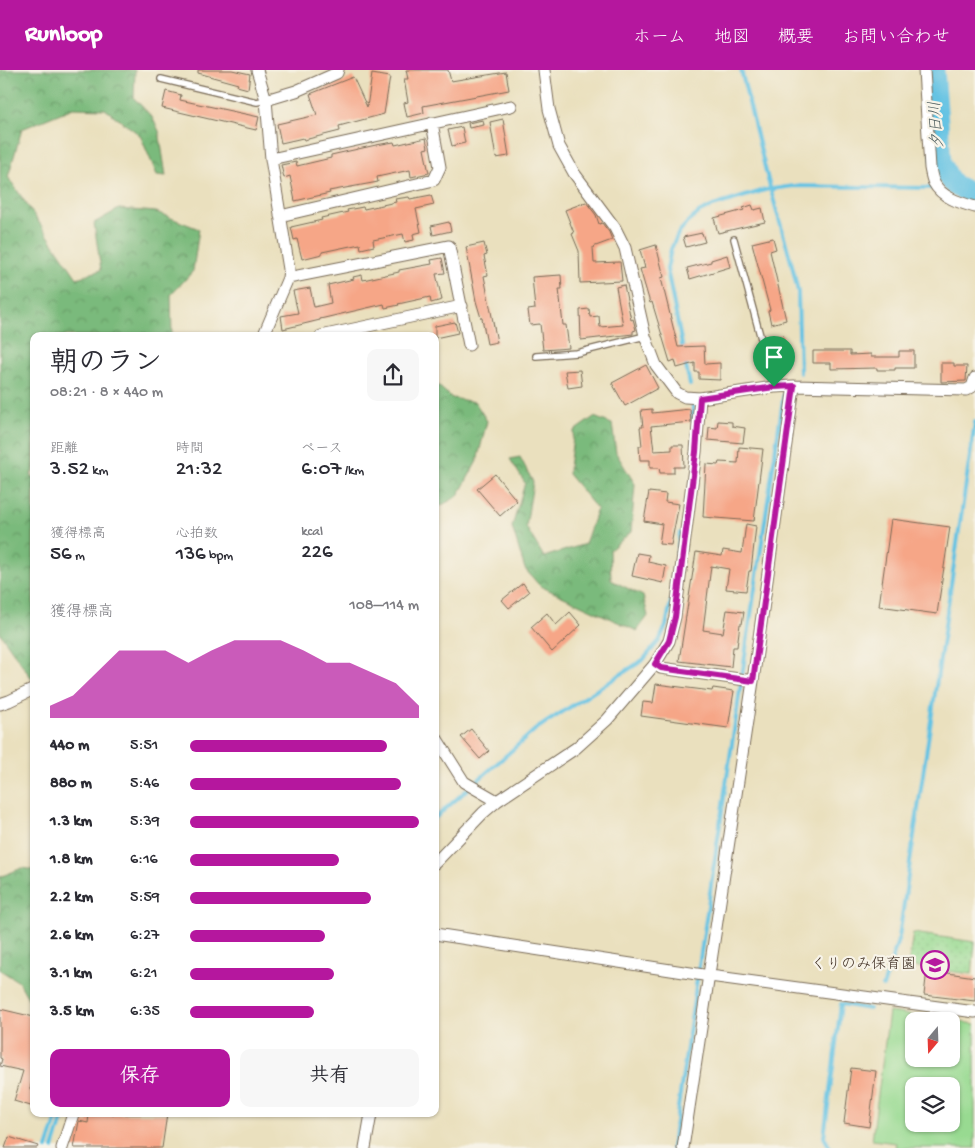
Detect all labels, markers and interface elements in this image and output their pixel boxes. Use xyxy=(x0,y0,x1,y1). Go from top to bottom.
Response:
text: Runloop xyxy=(25,21,102,50)
text: ホーム xyxy=(633,28,686,49)
text: 地図 xyxy=(714,28,750,49)
text: 概要 xyxy=(778,28,814,49)
text: お問い合わせ xyxy=(842,28,950,49)
water label: 夕日川 xyxy=(926,100,949,150)
pin xyxy=(753,336,795,387)
icon: arrive xyxy=(760,343,788,371)
text: 朝のラン xyxy=(50,348,162,381)
button: share xyxy=(367,349,419,401)
text: 08:21 · 8 × 440 m xyxy=(50,384,163,403)
text: 距離 xyxy=(50,441,78,458)
text: 時間 xyxy=(176,441,204,458)
text: ペース xyxy=(301,441,343,458)
text: 3.52 xyxy=(50,458,89,483)
text: 21:32 xyxy=(176,458,222,483)
text: 6:07 xyxy=(301,458,341,483)
text: km xyxy=(89,463,108,480)
text: /km xyxy=(341,463,364,480)
text: kcal xyxy=(301,524,323,541)
text: 獲得標高 xyxy=(50,526,106,543)
text: 心拍数 xyxy=(176,526,218,543)
text: 226 xyxy=(301,541,333,566)
text: 56 xyxy=(50,543,72,568)
text: 136 xyxy=(176,543,206,568)
text: m xyxy=(72,548,85,565)
text: bpm xyxy=(206,548,233,565)
text: 108–114 m xyxy=(349,597,419,616)
text: 獲得標高 xyxy=(50,604,114,623)
text: 440 m xyxy=(50,737,89,756)
text: 5:51 xyxy=(130,737,158,756)
text: 880 m xyxy=(50,775,92,794)
text: 5:46 xyxy=(130,775,159,794)
text: 1.3 km xyxy=(50,813,92,832)
text: 5:39 xyxy=(130,813,160,832)
text: 1.8 km xyxy=(50,851,93,870)
text: 6:16 xyxy=(130,851,158,870)
text: 2.2 km xyxy=(50,889,93,908)
text: 5:59 xyxy=(130,889,160,908)
text: 2.6 km xyxy=(50,927,93,946)
text: 6:27 xyxy=(130,927,159,946)
school or university icon: くりのみ保育園 xyxy=(920,950,950,980)
place label: くりのみ保育園 xyxy=(811,955,916,974)
text: 3.1 km xyxy=(50,965,92,984)
text: 6:21 xyxy=(130,965,157,984)
text: 3.5 km xyxy=(50,1003,94,1022)
text: 6:35 xyxy=(130,1003,160,1022)
north arrow xyxy=(905,1012,960,1068)
map controls xyxy=(905,1012,960,1132)
button: 保存 xyxy=(50,1049,230,1107)
button: 共有 xyxy=(240,1049,419,1107)
button: layers xyxy=(905,1077,960,1132)

